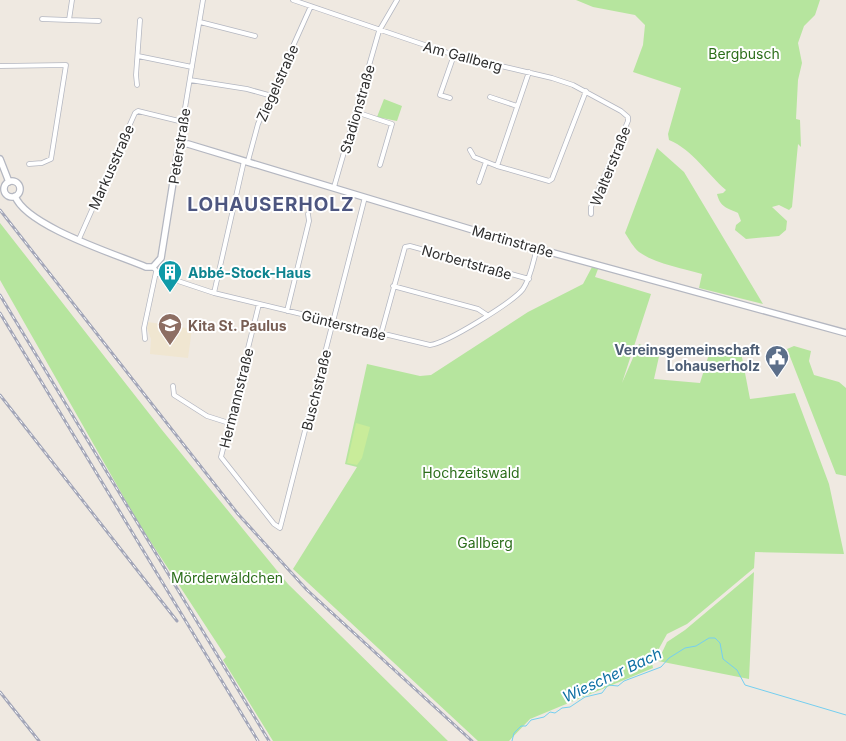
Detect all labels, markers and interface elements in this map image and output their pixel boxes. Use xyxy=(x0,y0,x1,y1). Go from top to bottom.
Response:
street label: Am Gallberg xyxy=(422,37,504,75)
street label: Ziegelstraße xyxy=(252,42,302,124)
park label: Bergbusch xyxy=(708,45,780,62)
street label: Stadionstraße xyxy=(336,62,378,156)
street label: Peterstraße xyxy=(165,107,193,185)
street label: Markusstraße xyxy=(85,122,137,212)
street label: Walterstraße xyxy=(586,124,634,208)
district label: LOHAUSERHOLZ xyxy=(187,193,355,216)
street label: Martinstraße xyxy=(470,221,556,261)
street label: Norbertstraße xyxy=(420,241,514,283)
building icon: Abbé-Stock-Haus xyxy=(157,259,183,293)
place label: Abbé-Stock-Haus xyxy=(188,264,311,281)
street label: Günterstraße xyxy=(300,306,388,344)
school or university icon: Kita St. Paulus xyxy=(157,312,183,346)
place label: Kita St. Paulus xyxy=(188,317,287,334)
place label: Vereinsgemeinschaft Lohauserholz xyxy=(614,341,760,374)
public building icon: Vereinsgemeinschaft Lohauserholz xyxy=(764,344,790,378)
street label: Hermannstraße xyxy=(215,346,257,450)
street label: Buschstraße xyxy=(298,348,334,432)
park label: Hochzeitswald xyxy=(422,464,520,481)
park label: Gallberg xyxy=(457,534,513,551)
park label: Mörderwäldchen xyxy=(171,569,283,586)
water label: Wiescher Bach xyxy=(559,644,665,706)

